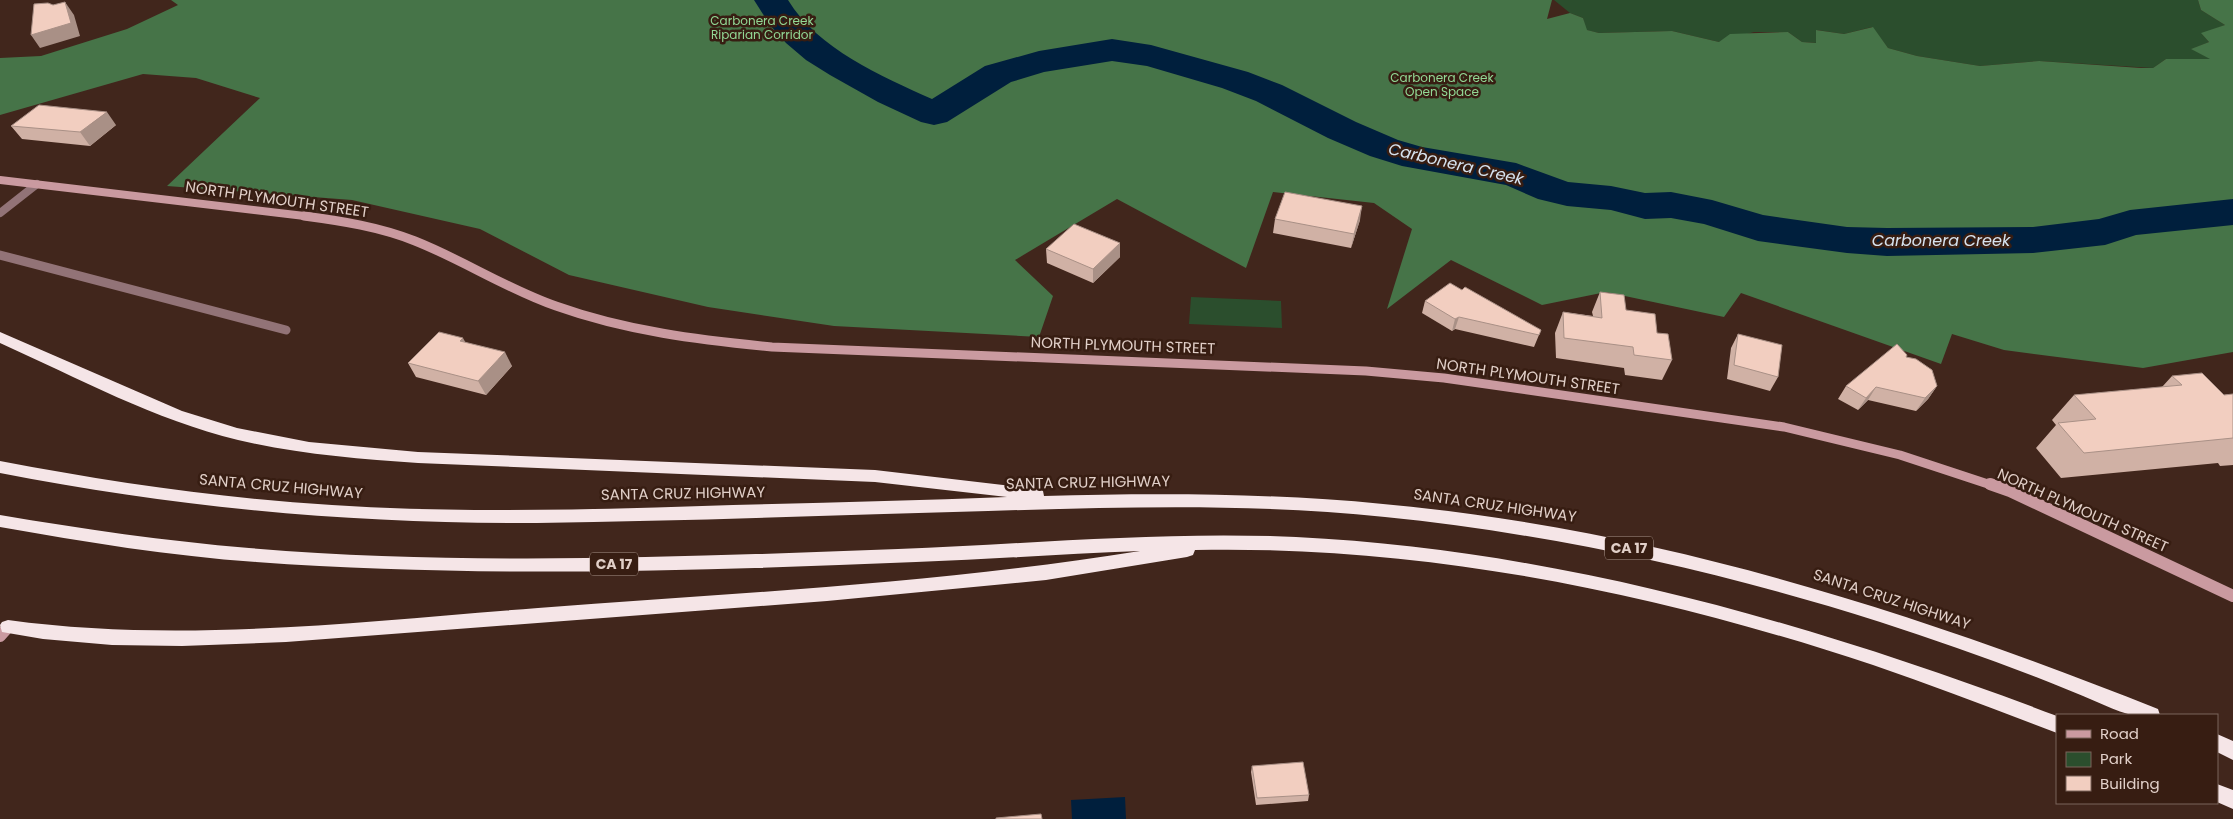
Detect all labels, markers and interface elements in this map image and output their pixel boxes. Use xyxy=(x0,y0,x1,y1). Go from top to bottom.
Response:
park label: Carbonera Creek Riparian Corridor xyxy=(710,12,814,43)
park label: Carbonera Creek Open Space xyxy=(1390,69,1494,100)
water label: Carbonera Creek xyxy=(1386,137,1527,191)
street label: NORTH PLYMOUTH STREET xyxy=(184,176,370,222)
water label: Carbonera Creek xyxy=(1872,229,2011,252)
street label: NORTH PLYMOUTH STREET xyxy=(1030,331,1216,359)
street label: NORTH PLYMOUTH STREET xyxy=(1435,353,1621,399)
street label: NORTH PLYMOUTH STREET xyxy=(1994,463,2172,557)
street label: SANTA CRUZ HIGHWAY xyxy=(198,468,364,504)
street label: SANTA CRUZ HIGHWAY xyxy=(1006,470,1171,494)
street label: SANTA CRUZ HIGHWAY xyxy=(601,481,766,505)
street label: SANTA CRUZ HIGHWAY xyxy=(1412,483,1578,527)
road number: CA 17 xyxy=(1605,536,1653,560)
road number: CA 17 xyxy=(590,552,638,576)
street label: SANTA CRUZ HIGHWAY xyxy=(1811,564,1974,634)
legend xyxy=(2056,714,2218,804)
text: Road xyxy=(2100,723,2139,744)
text: Park xyxy=(2100,748,2132,769)
text: Building xyxy=(2100,773,2160,794)

